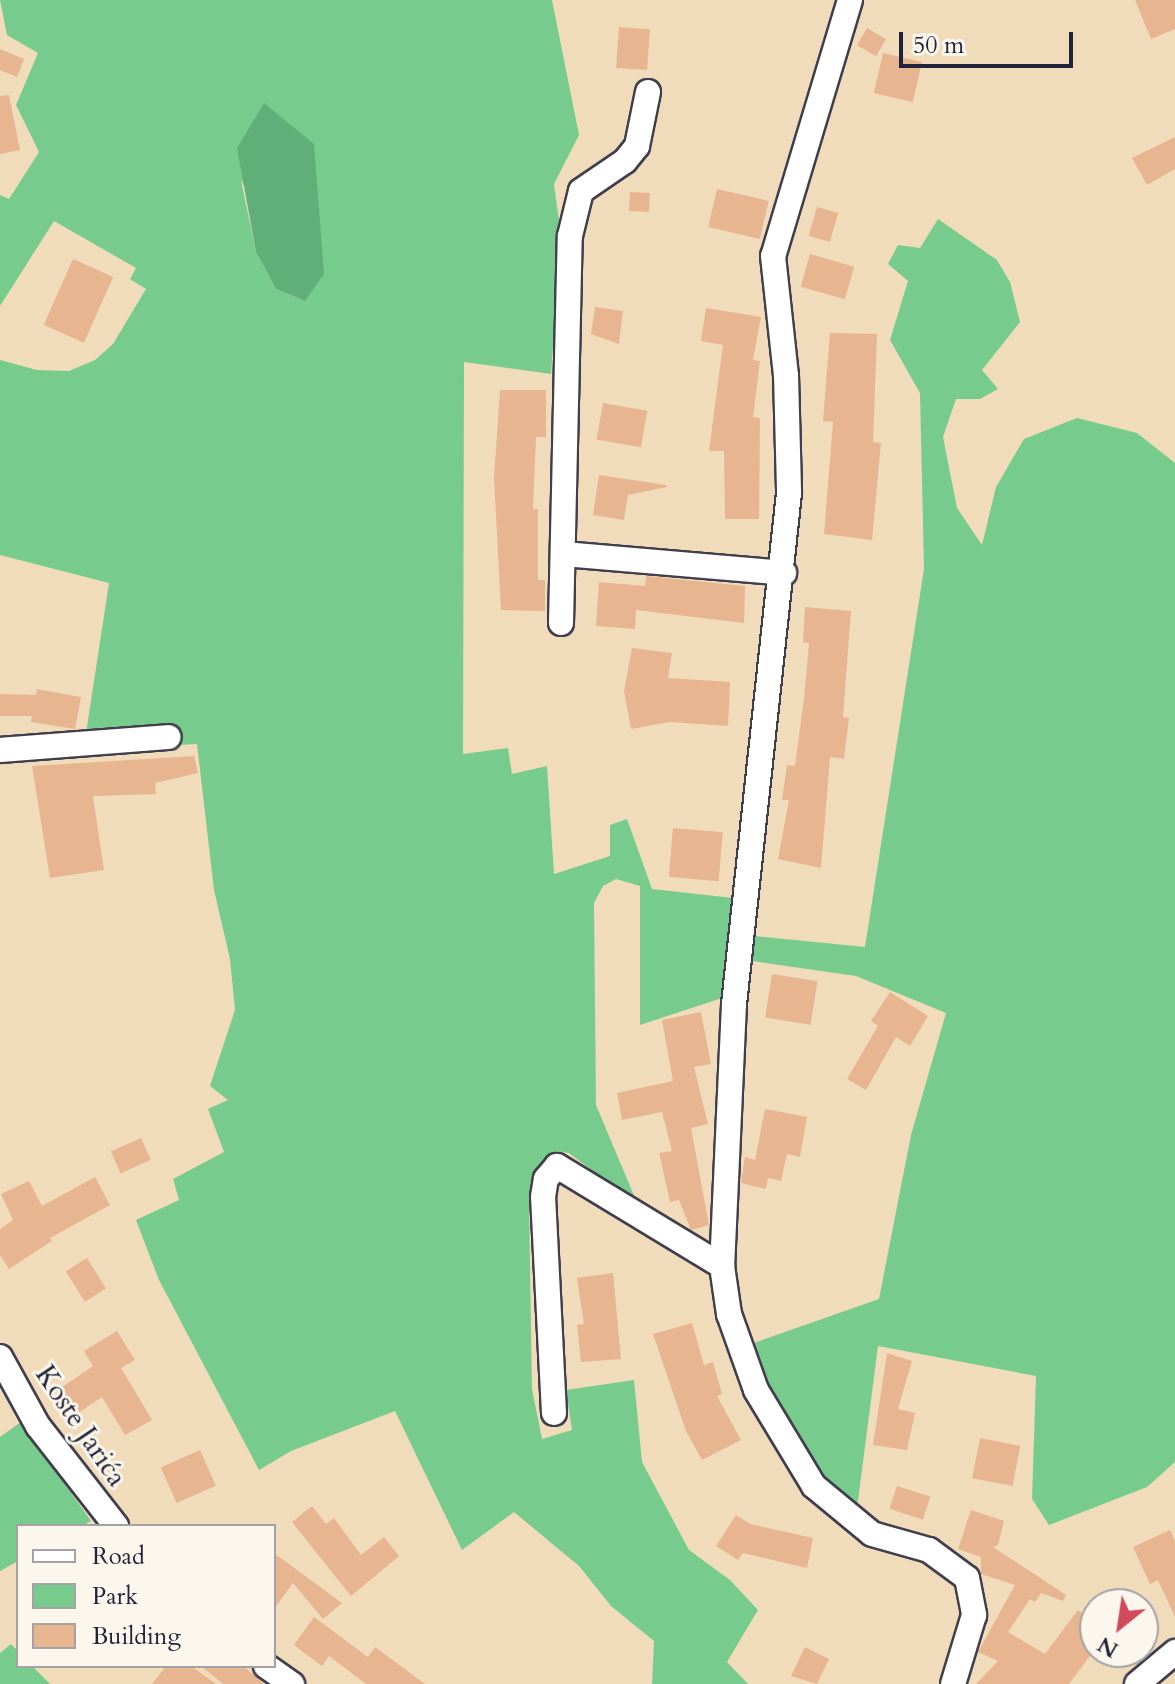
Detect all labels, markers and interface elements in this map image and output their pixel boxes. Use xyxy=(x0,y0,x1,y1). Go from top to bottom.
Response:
scale bar xyxy=(903,16,1077,66)
text: 50 m xyxy=(913,29,964,62)
street label: Koste Jarića xyxy=(28,1359,134,1493)
legend xyxy=(16,1524,276,1668)
text: Road xyxy=(92,1540,145,1573)
text: Park xyxy=(92,1580,138,1613)
north arrow xyxy=(1079,1588,1159,1668)
text: Building xyxy=(92,1620,181,1653)
text: N xyxy=(1092,1629,1124,1665)

